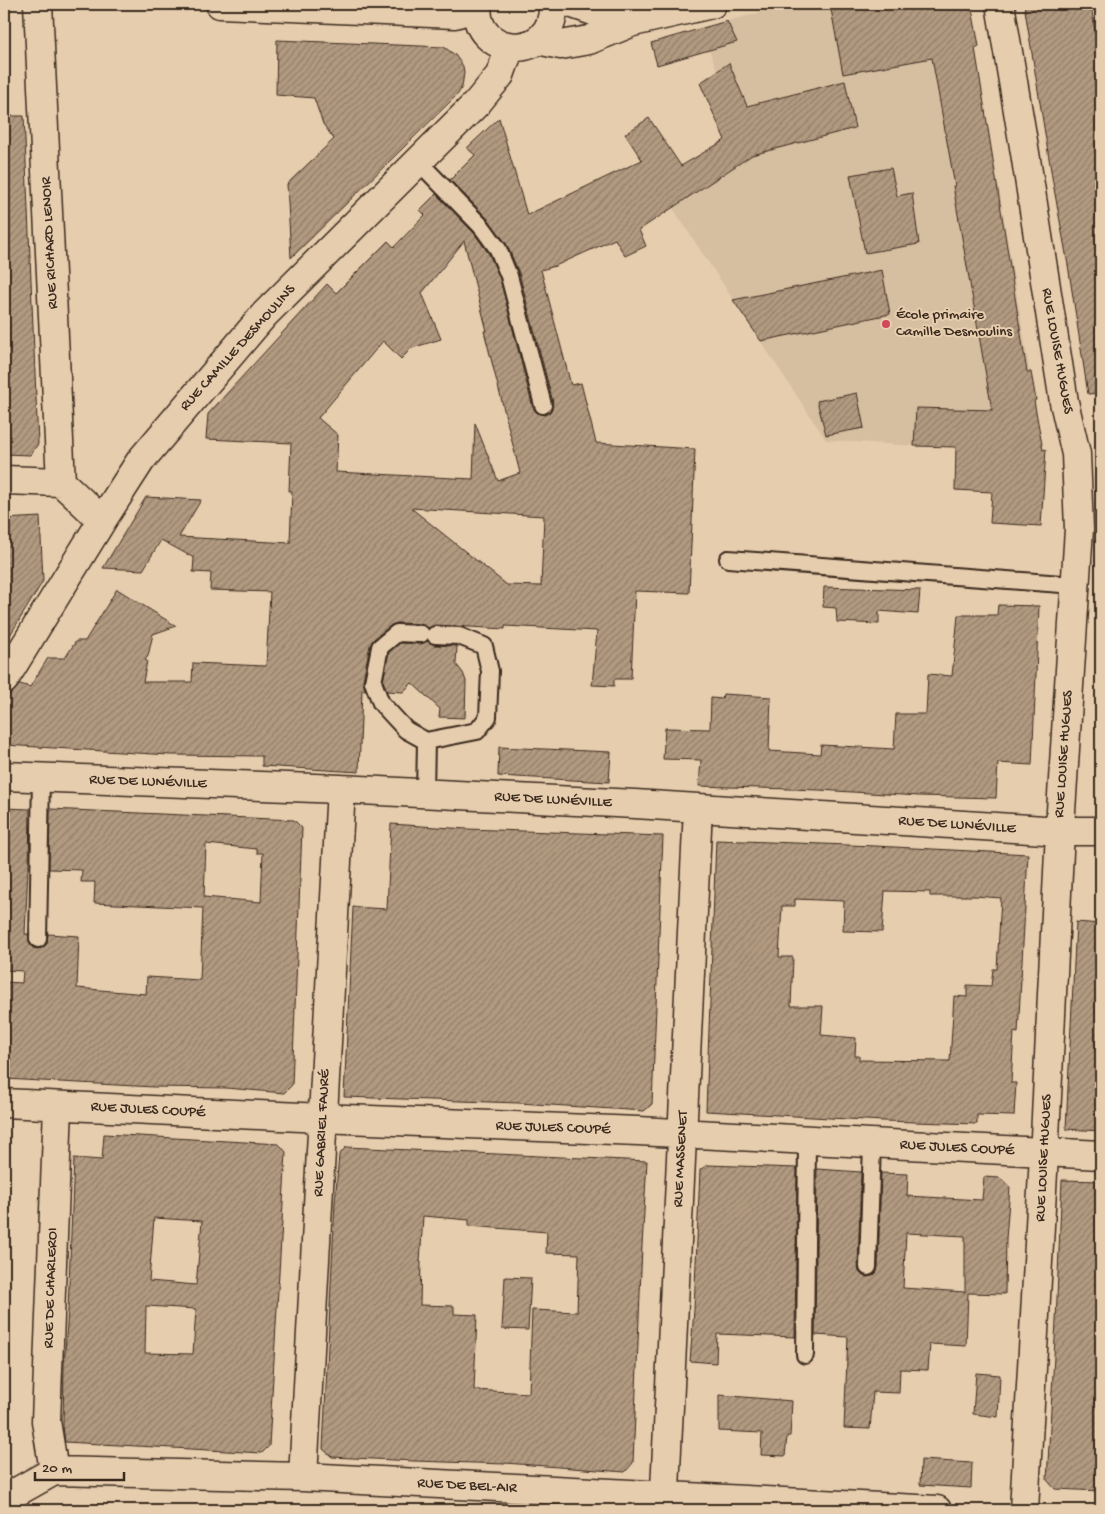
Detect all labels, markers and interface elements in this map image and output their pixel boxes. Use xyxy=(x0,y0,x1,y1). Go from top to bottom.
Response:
street label: RUE RICHARD LENOIR xyxy=(37,175,62,310)
street label: RUE CAMILLE DESMOULINS xyxy=(176,281,300,415)
street label: RUE LOUISE HUGUES xyxy=(1037,287,1077,415)
place label: École primaire Camille Desmoulins xyxy=(896,306,1012,341)
marker: École primaire Camille Desmoulins xyxy=(880,318,892,330)
street label: RUE LOUISE HUGUES xyxy=(1051,690,1077,818)
street label: RUE DE LUNÉVILLE xyxy=(89,771,208,793)
street label: RUE DE LUNÉVILLE xyxy=(494,788,613,812)
street label: RUE DE LUNÉVILLE xyxy=(898,812,1017,838)
street label: RUE GABRIEL FAURÉ xyxy=(310,1068,334,1197)
street label: RUE LOUISE HUGUES xyxy=(1032,1094,1056,1222)
street label: RUE JULES COUPÉ xyxy=(90,1098,206,1122)
street label: RUE MASSENET xyxy=(669,1109,693,1208)
street label: RUE JULES COUPÉ xyxy=(495,1117,611,1139)
street label: RUE JULES COUPÉ xyxy=(899,1136,1015,1160)
street label: RUE DE CHARLEROI xyxy=(40,1227,62,1349)
scale bar xyxy=(35,1449,124,1481)
text: 20 m xyxy=(42,1460,72,1478)
street label: RUE DE BEL-AIR xyxy=(417,1474,518,1498)

